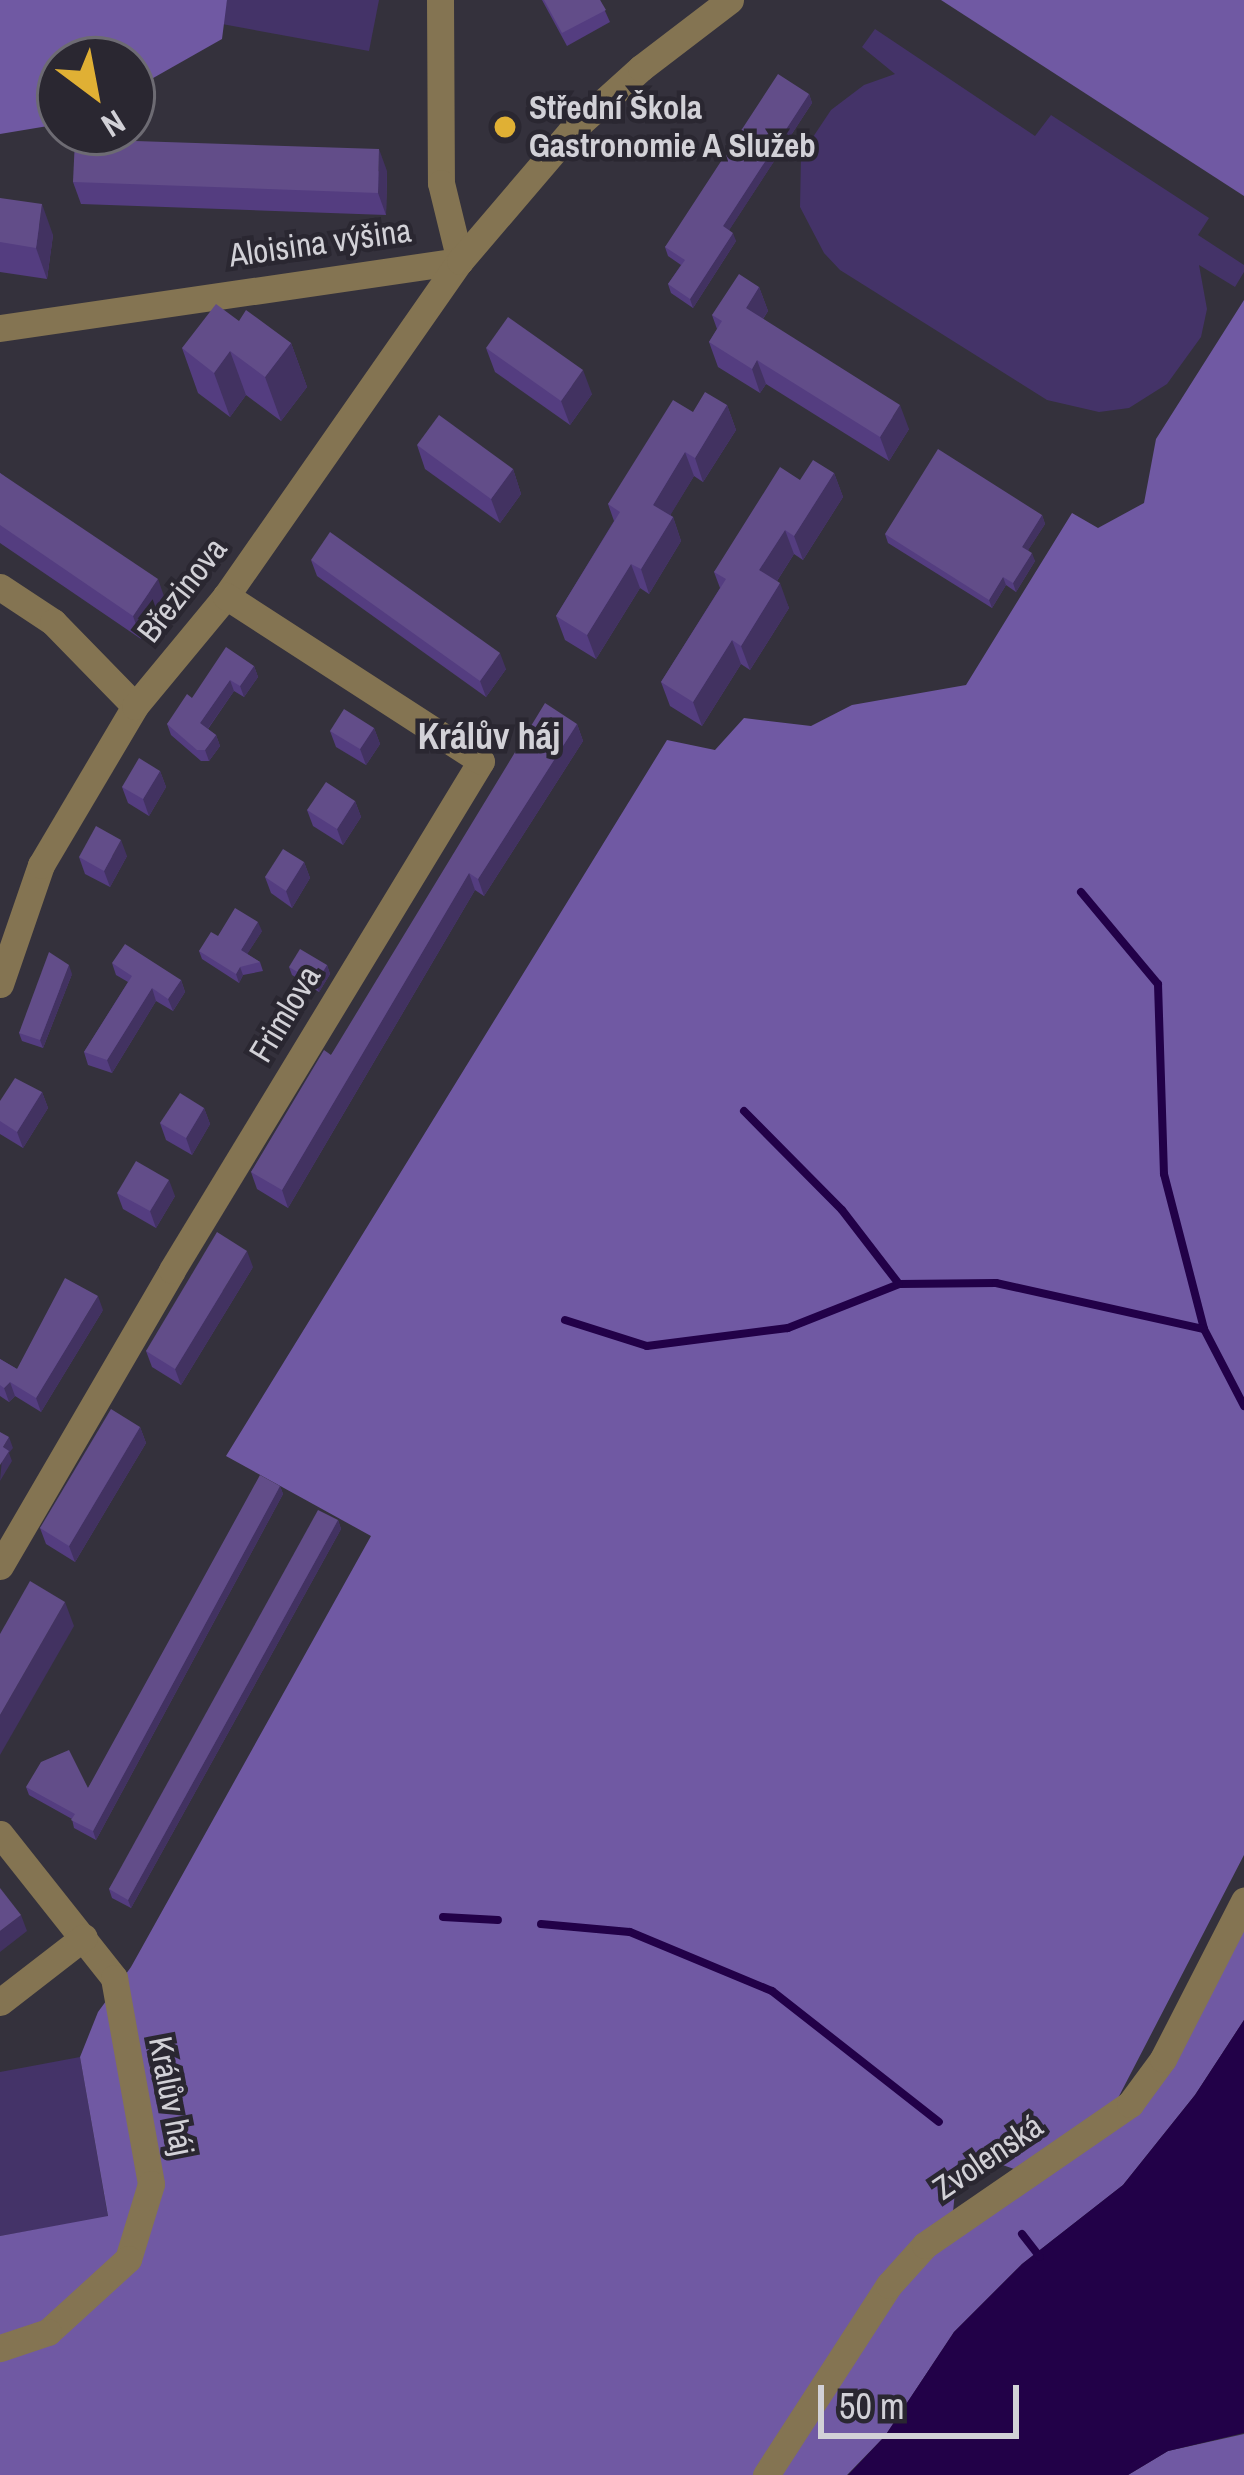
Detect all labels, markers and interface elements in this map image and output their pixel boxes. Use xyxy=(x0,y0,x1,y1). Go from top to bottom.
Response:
north arrow xyxy=(36,36,156,156)
place label: Střední Škola Gastronomie A Služeb xyxy=(529,88,818,166)
text: N xyxy=(94,100,133,148)
marker: Střední Škola Gastronomie A Služeb xyxy=(492,114,518,140)
street label: Aloisina výšina xyxy=(226,211,414,275)
street label: Březinova xyxy=(129,530,235,650)
district label: Králův háj xyxy=(418,715,560,759)
street label: Frimlova xyxy=(241,959,329,1069)
street label: Králův háj xyxy=(140,2033,202,2159)
street label: Zvolenská xyxy=(926,2106,1050,2208)
scale bar xyxy=(824,2361,1025,2435)
text: 50 m xyxy=(839,2382,905,2430)

